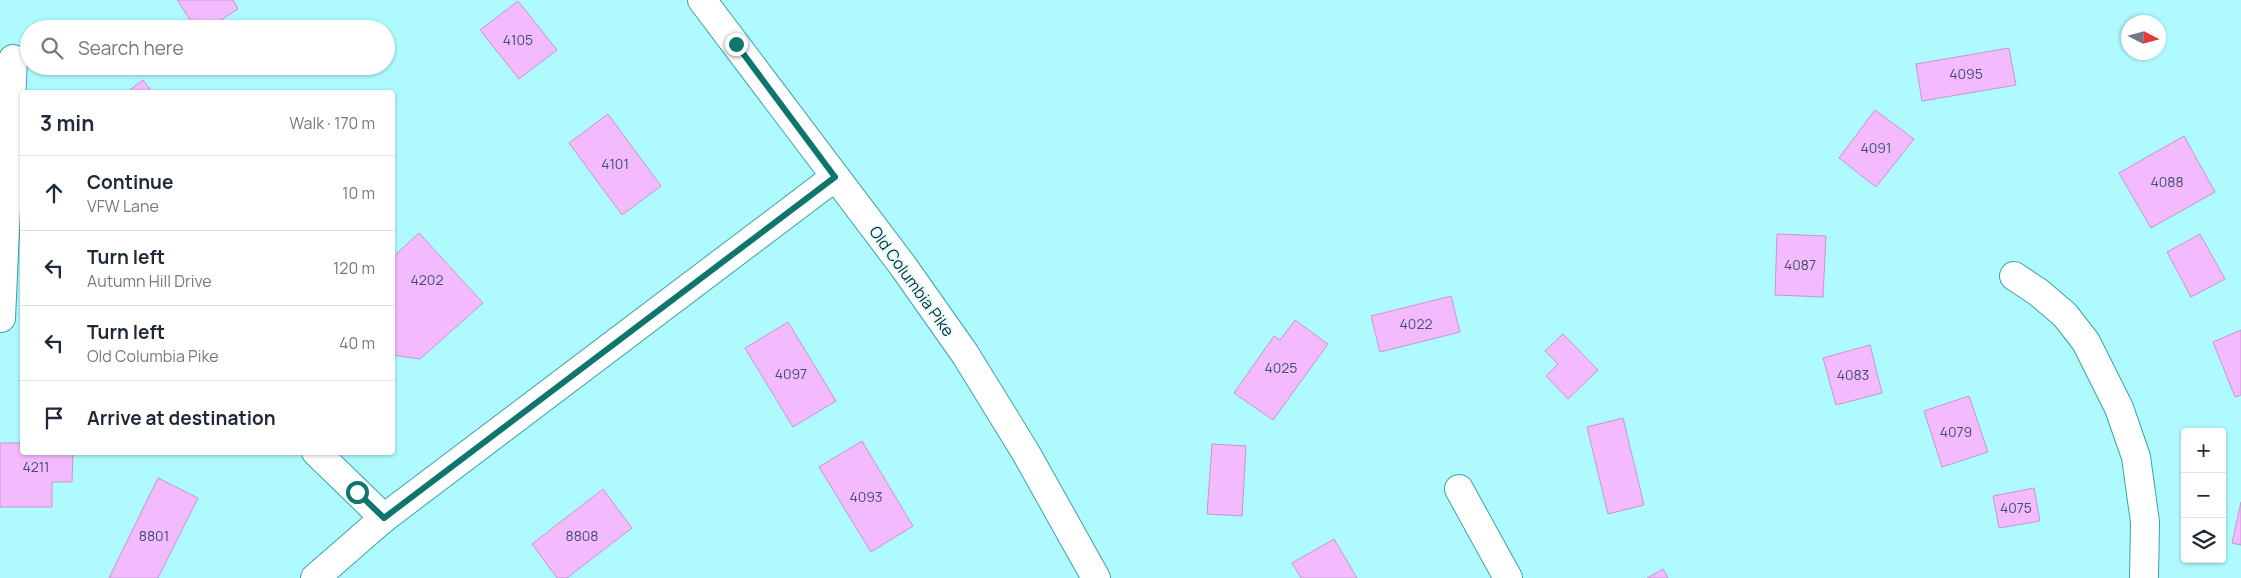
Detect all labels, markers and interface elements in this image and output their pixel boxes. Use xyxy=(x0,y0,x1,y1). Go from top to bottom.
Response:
north arrow xyxy=(2121,15,2166,60)
search box xyxy=(20,20,395,75)
house number: 4105 xyxy=(503,30,533,49)
route end xyxy=(725,33,748,56)
icon: search xyxy=(38,34,66,62)
text: Search here xyxy=(78,35,184,61)
house number: 4095 xyxy=(1949,64,1983,83)
text: 3 min xyxy=(40,109,94,137)
text: Walk · 170 m xyxy=(289,112,375,134)
house number: 4091 xyxy=(1861,138,1891,157)
house number: 4101 xyxy=(601,154,629,173)
text: Continue xyxy=(87,169,173,195)
house number: 4088 xyxy=(2150,172,2184,191)
icon: ahead xyxy=(40,179,68,207)
text: 10 m xyxy=(342,182,375,204)
text: VFW Lane xyxy=(87,195,159,217)
street label: Old Columbia Pike xyxy=(864,221,960,341)
text: Turn left xyxy=(87,244,165,270)
icon: left xyxy=(40,254,68,282)
house number: 4087 xyxy=(1784,255,1816,274)
text: 120 m xyxy=(333,257,375,279)
text: Autumn Hill Drive xyxy=(87,270,212,292)
house number: 4202 xyxy=(411,270,443,289)
house number: 4022 xyxy=(1400,314,1432,333)
text: Turn left xyxy=(87,319,165,345)
icon: left xyxy=(40,329,68,357)
text: 40 m xyxy=(339,332,375,354)
text: Old Columbia Pike xyxy=(87,345,219,367)
house number: 4025 xyxy=(1265,358,1297,377)
house number: 4097 xyxy=(775,364,807,383)
house number: 4083 xyxy=(1837,365,1869,384)
icon: arrive xyxy=(40,404,68,432)
text: Arrive at destination xyxy=(87,405,276,431)
house number: 4079 xyxy=(1940,422,1972,441)
map controls xyxy=(2181,428,2226,563)
button: + xyxy=(2181,428,2226,473)
house number: 4211 xyxy=(22,457,50,476)
button: − xyxy=(2181,473,2226,518)
route start xyxy=(346,481,369,504)
house number: 4093 xyxy=(849,487,883,506)
house number: 4075 xyxy=(2000,498,2032,517)
button: layers xyxy=(2181,518,2226,563)
house number: 8801 xyxy=(139,526,169,545)
house number: 8808 xyxy=(566,526,598,545)

